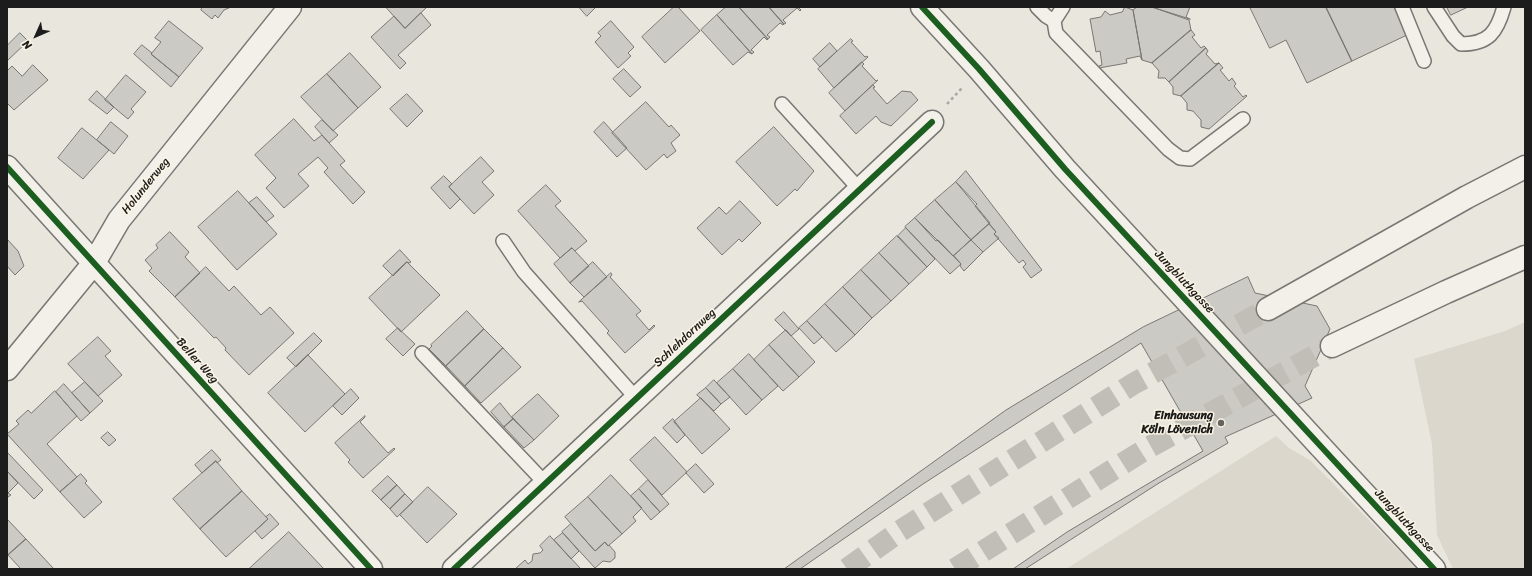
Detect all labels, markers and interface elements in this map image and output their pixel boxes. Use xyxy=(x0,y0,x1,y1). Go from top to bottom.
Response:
north arrow xyxy=(16,16,56,56)
text: N xyxy=(18,35,37,54)
street label: Holunderweg xyxy=(119,155,173,217)
street label: Jungbluthgasse xyxy=(1151,247,1217,317)
street label: Schlehdornweg xyxy=(651,306,719,370)
street label: Beller Weg xyxy=(173,335,221,387)
place label: Einhausung Köln Lövenich xyxy=(1141,409,1213,437)
marker: Einhausung Köln Lövenich xyxy=(1216,418,1226,428)
street label: Jungbluthgasse xyxy=(1371,486,1437,556)

